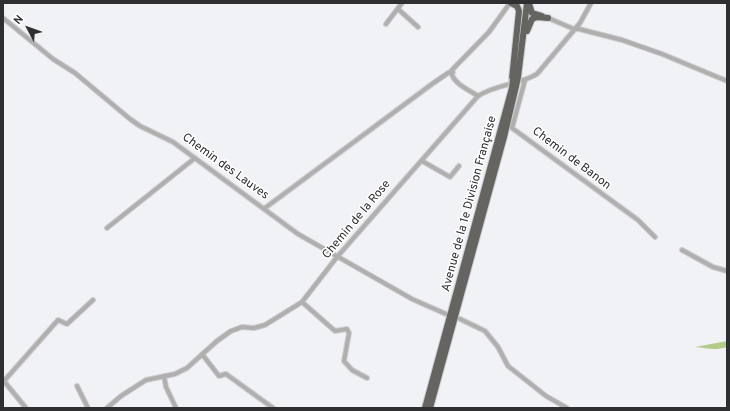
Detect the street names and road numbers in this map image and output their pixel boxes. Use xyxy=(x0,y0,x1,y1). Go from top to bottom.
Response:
street label: Avenue de la 1e Division Française xyxy=(440,115,500,293)
street label: Chemin de Banon xyxy=(529,125,613,193)
street label: Chemin des Lauves xyxy=(179,131,271,203)
street label: Chemin de la Rose xyxy=(320,178,394,262)

